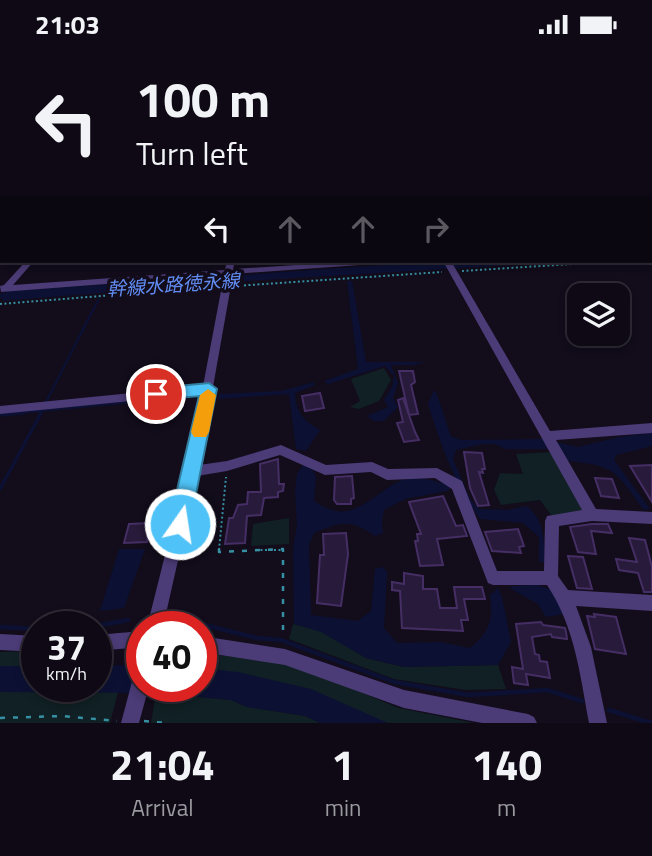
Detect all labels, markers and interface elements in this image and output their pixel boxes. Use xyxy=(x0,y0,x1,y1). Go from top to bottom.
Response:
text: 21:03 xyxy=(35,5,100,44)
text: 100 m xyxy=(136,61,270,136)
icon: left xyxy=(21,77,112,168)
text: Turn left xyxy=(136,129,248,177)
icon: left xyxy=(198,210,236,248)
icon: ahead xyxy=(271,210,309,248)
icon: ahead xyxy=(344,210,382,248)
icon: right xyxy=(417,210,455,248)
water label: 幹線水路徳永線 xyxy=(106,265,242,303)
map controls xyxy=(567,283,630,346)
button: layers xyxy=(567,283,630,346)
pin xyxy=(126,364,186,424)
icon: arrive xyxy=(137,375,175,413)
position arrow xyxy=(143,487,217,561)
speed limit sign: 40 xyxy=(126,611,217,702)
text: 37 xyxy=(47,620,86,674)
text: km/h xyxy=(46,660,87,687)
text: 21:04 xyxy=(110,732,215,796)
text: 1 xyxy=(331,732,355,796)
text: 140 xyxy=(471,732,542,796)
text: Arrival xyxy=(131,790,194,825)
text: min xyxy=(325,790,361,825)
text: m xyxy=(497,790,516,825)

